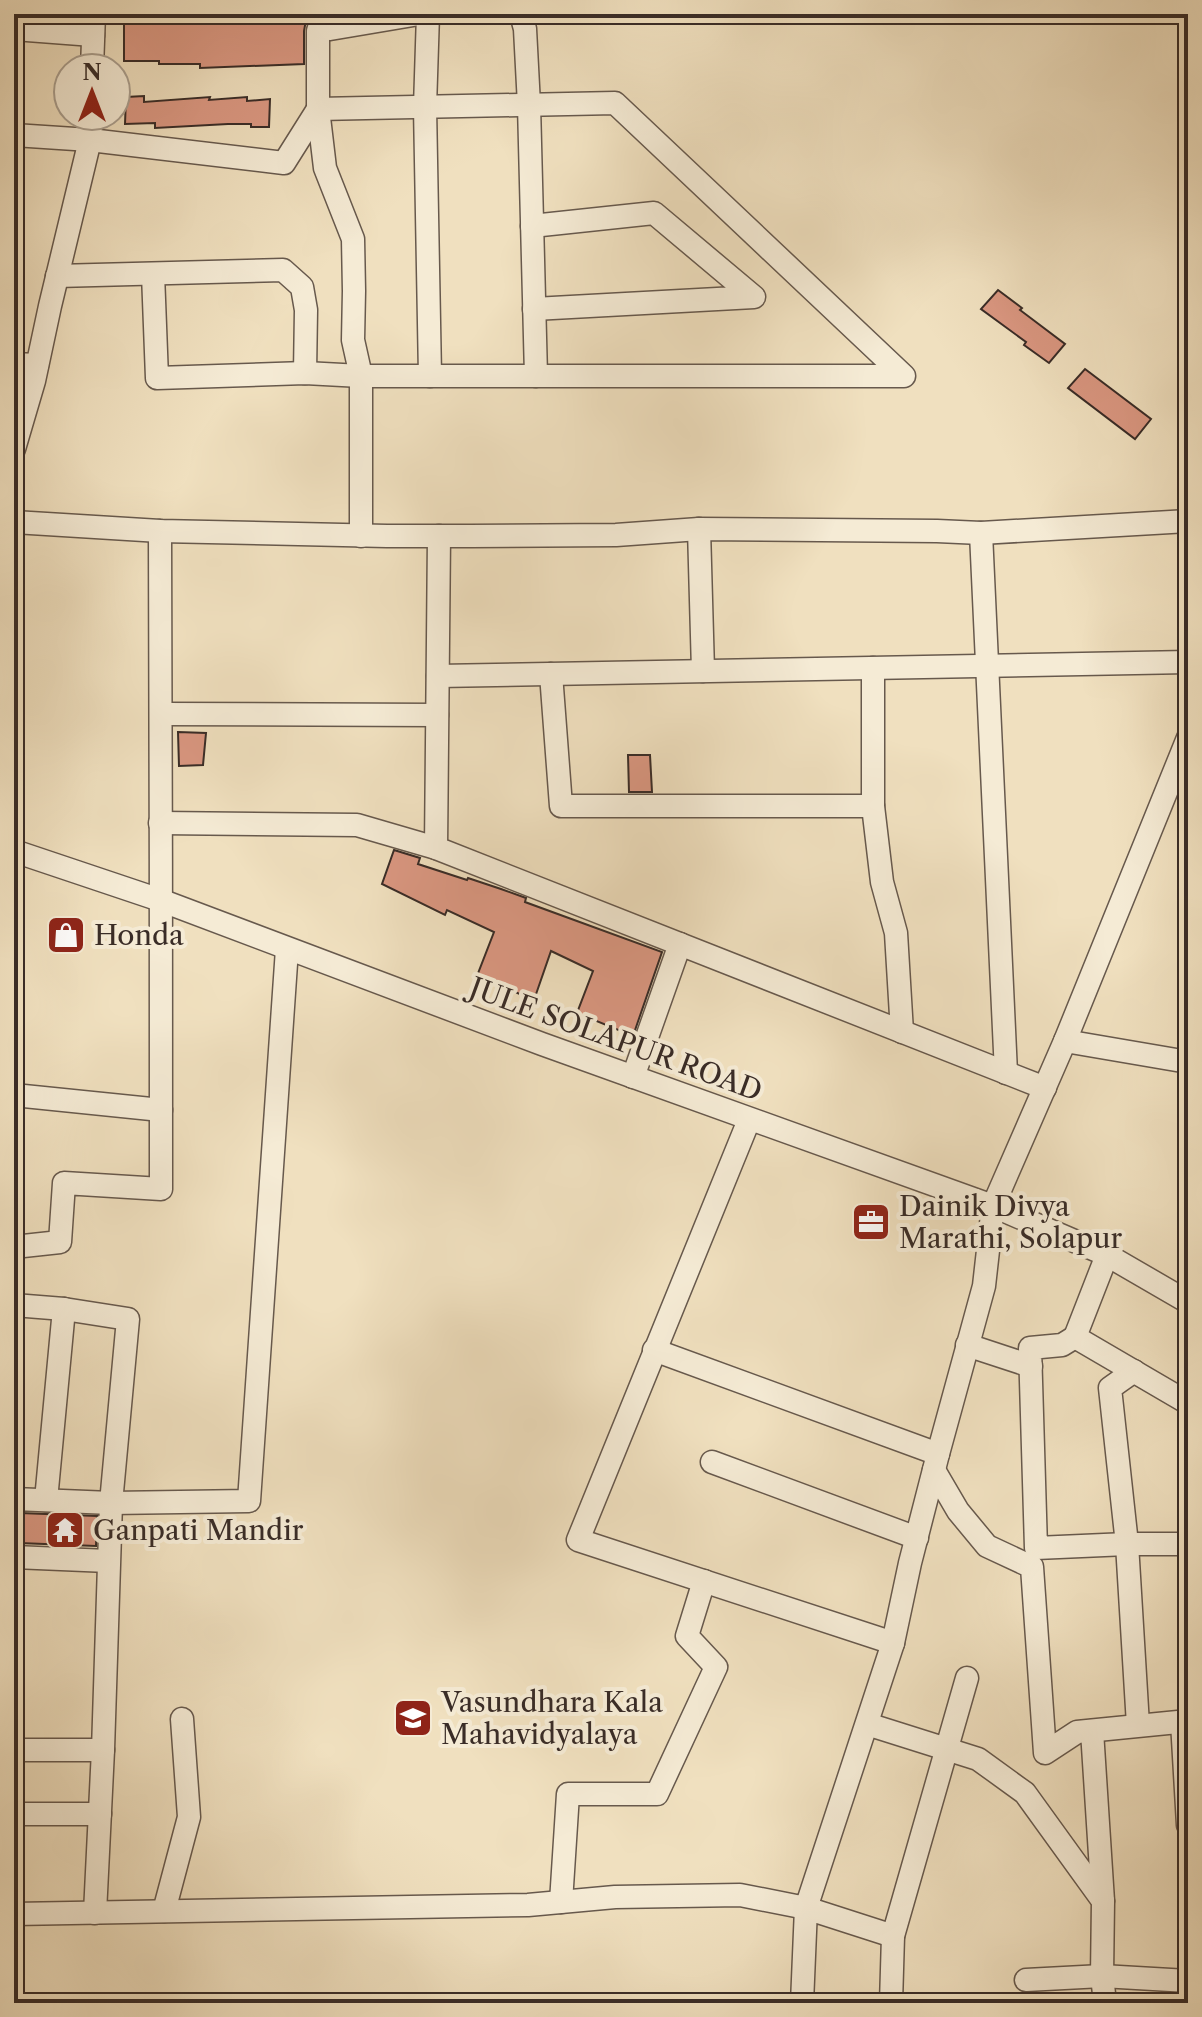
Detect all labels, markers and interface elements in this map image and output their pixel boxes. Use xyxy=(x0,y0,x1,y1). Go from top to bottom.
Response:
north arrow xyxy=(52,52,132,132)
text: N xyxy=(82,59,102,86)
shop icon: Honda xyxy=(45,914,87,956)
place label: Honda xyxy=(94,918,184,952)
street label: JULE SOLAPUR ROAD xyxy=(461,969,767,1108)
place label: Dainik Divya Marathi, Solapur xyxy=(899,1189,1123,1255)
office icon: Dainik Divya Marathi, Solapur xyxy=(850,1201,892,1243)
temple icon: Ganpati Mandir xyxy=(44,1509,86,1551)
place label: Ganpati Mandir xyxy=(93,1513,304,1547)
place label: Vasundhara Kala Mahavidyalaya xyxy=(440,1685,663,1751)
school or university icon: Vasundhara Kala Mahavidyalaya xyxy=(392,1697,434,1739)

